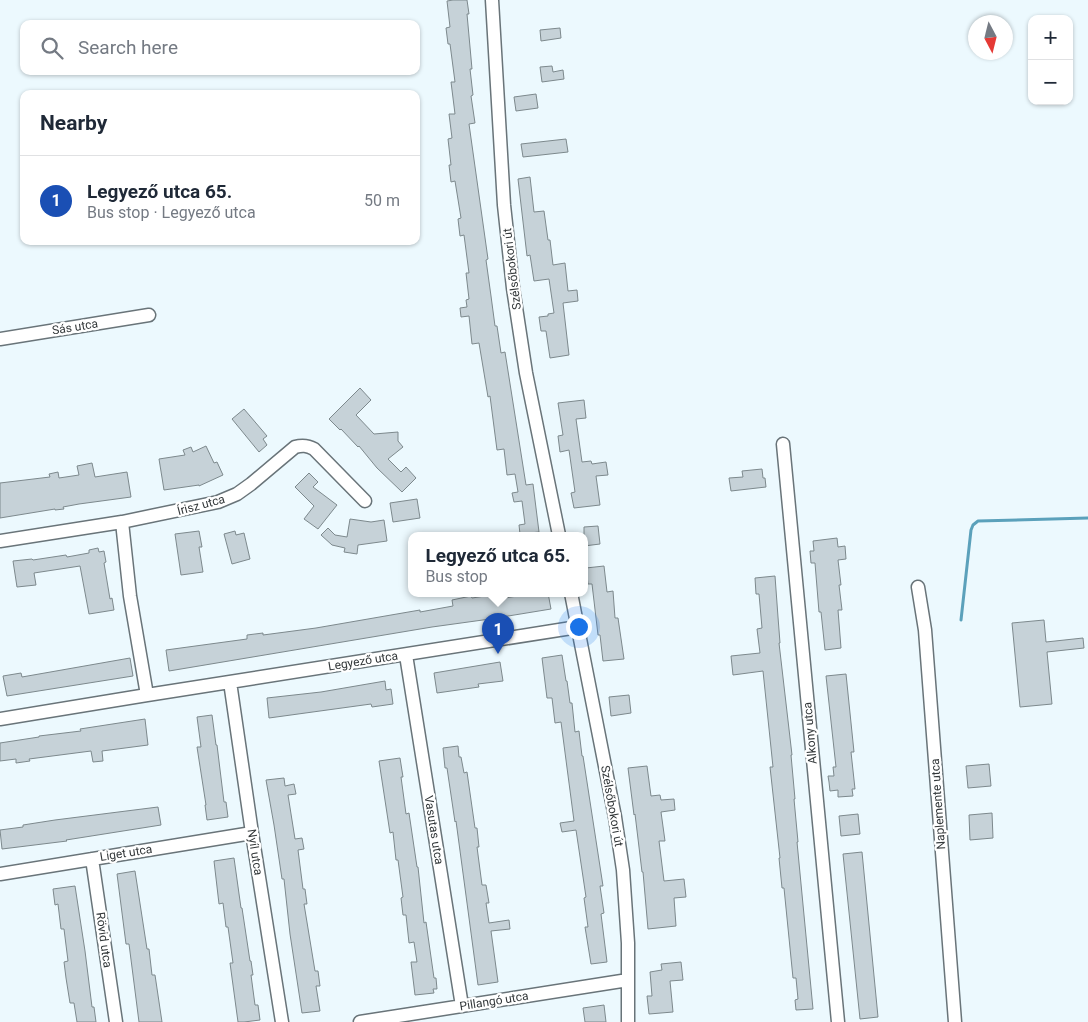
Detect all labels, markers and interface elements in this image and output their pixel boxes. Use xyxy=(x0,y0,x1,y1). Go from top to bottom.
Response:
north arrow xyxy=(968,15,1013,60)
map controls xyxy=(1028,15,1073,105)
button: + xyxy=(1028,15,1073,60)
search box xyxy=(20,20,420,75)
icon: search xyxy=(38,34,66,62)
text: Search here xyxy=(78,36,178,59)
button: − xyxy=(1028,60,1073,105)
text: Nearby xyxy=(40,111,107,135)
text: Legyező utca 65. xyxy=(87,180,232,203)
text: 1 xyxy=(51,191,61,210)
text: 50 m xyxy=(364,191,400,210)
text: Bus stop · Legyező utca xyxy=(87,203,256,222)
street label: Szélsőbokori út xyxy=(500,227,524,311)
street label: Sás utca xyxy=(51,316,99,338)
street label: Írisz utca xyxy=(175,491,226,518)
popup xyxy=(408,532,588,597)
text: Legyező utca 65. xyxy=(425,544,571,567)
text: Bus stop xyxy=(425,567,488,586)
pin: 1 xyxy=(482,613,514,654)
your location xyxy=(566,614,592,640)
street label: Legyező utca xyxy=(327,649,399,673)
street label: Alkony utca xyxy=(800,701,820,765)
street label: Naplemente utca xyxy=(928,758,948,850)
street label: Szélsőbokori út xyxy=(598,764,626,848)
street label: Vasutas utca xyxy=(422,794,446,866)
street label: Nyíl utca xyxy=(244,828,266,876)
street label: Liget utca xyxy=(99,842,153,864)
street label: Rövid utca xyxy=(93,911,115,969)
street label: Pillangó utca xyxy=(459,989,529,1013)

